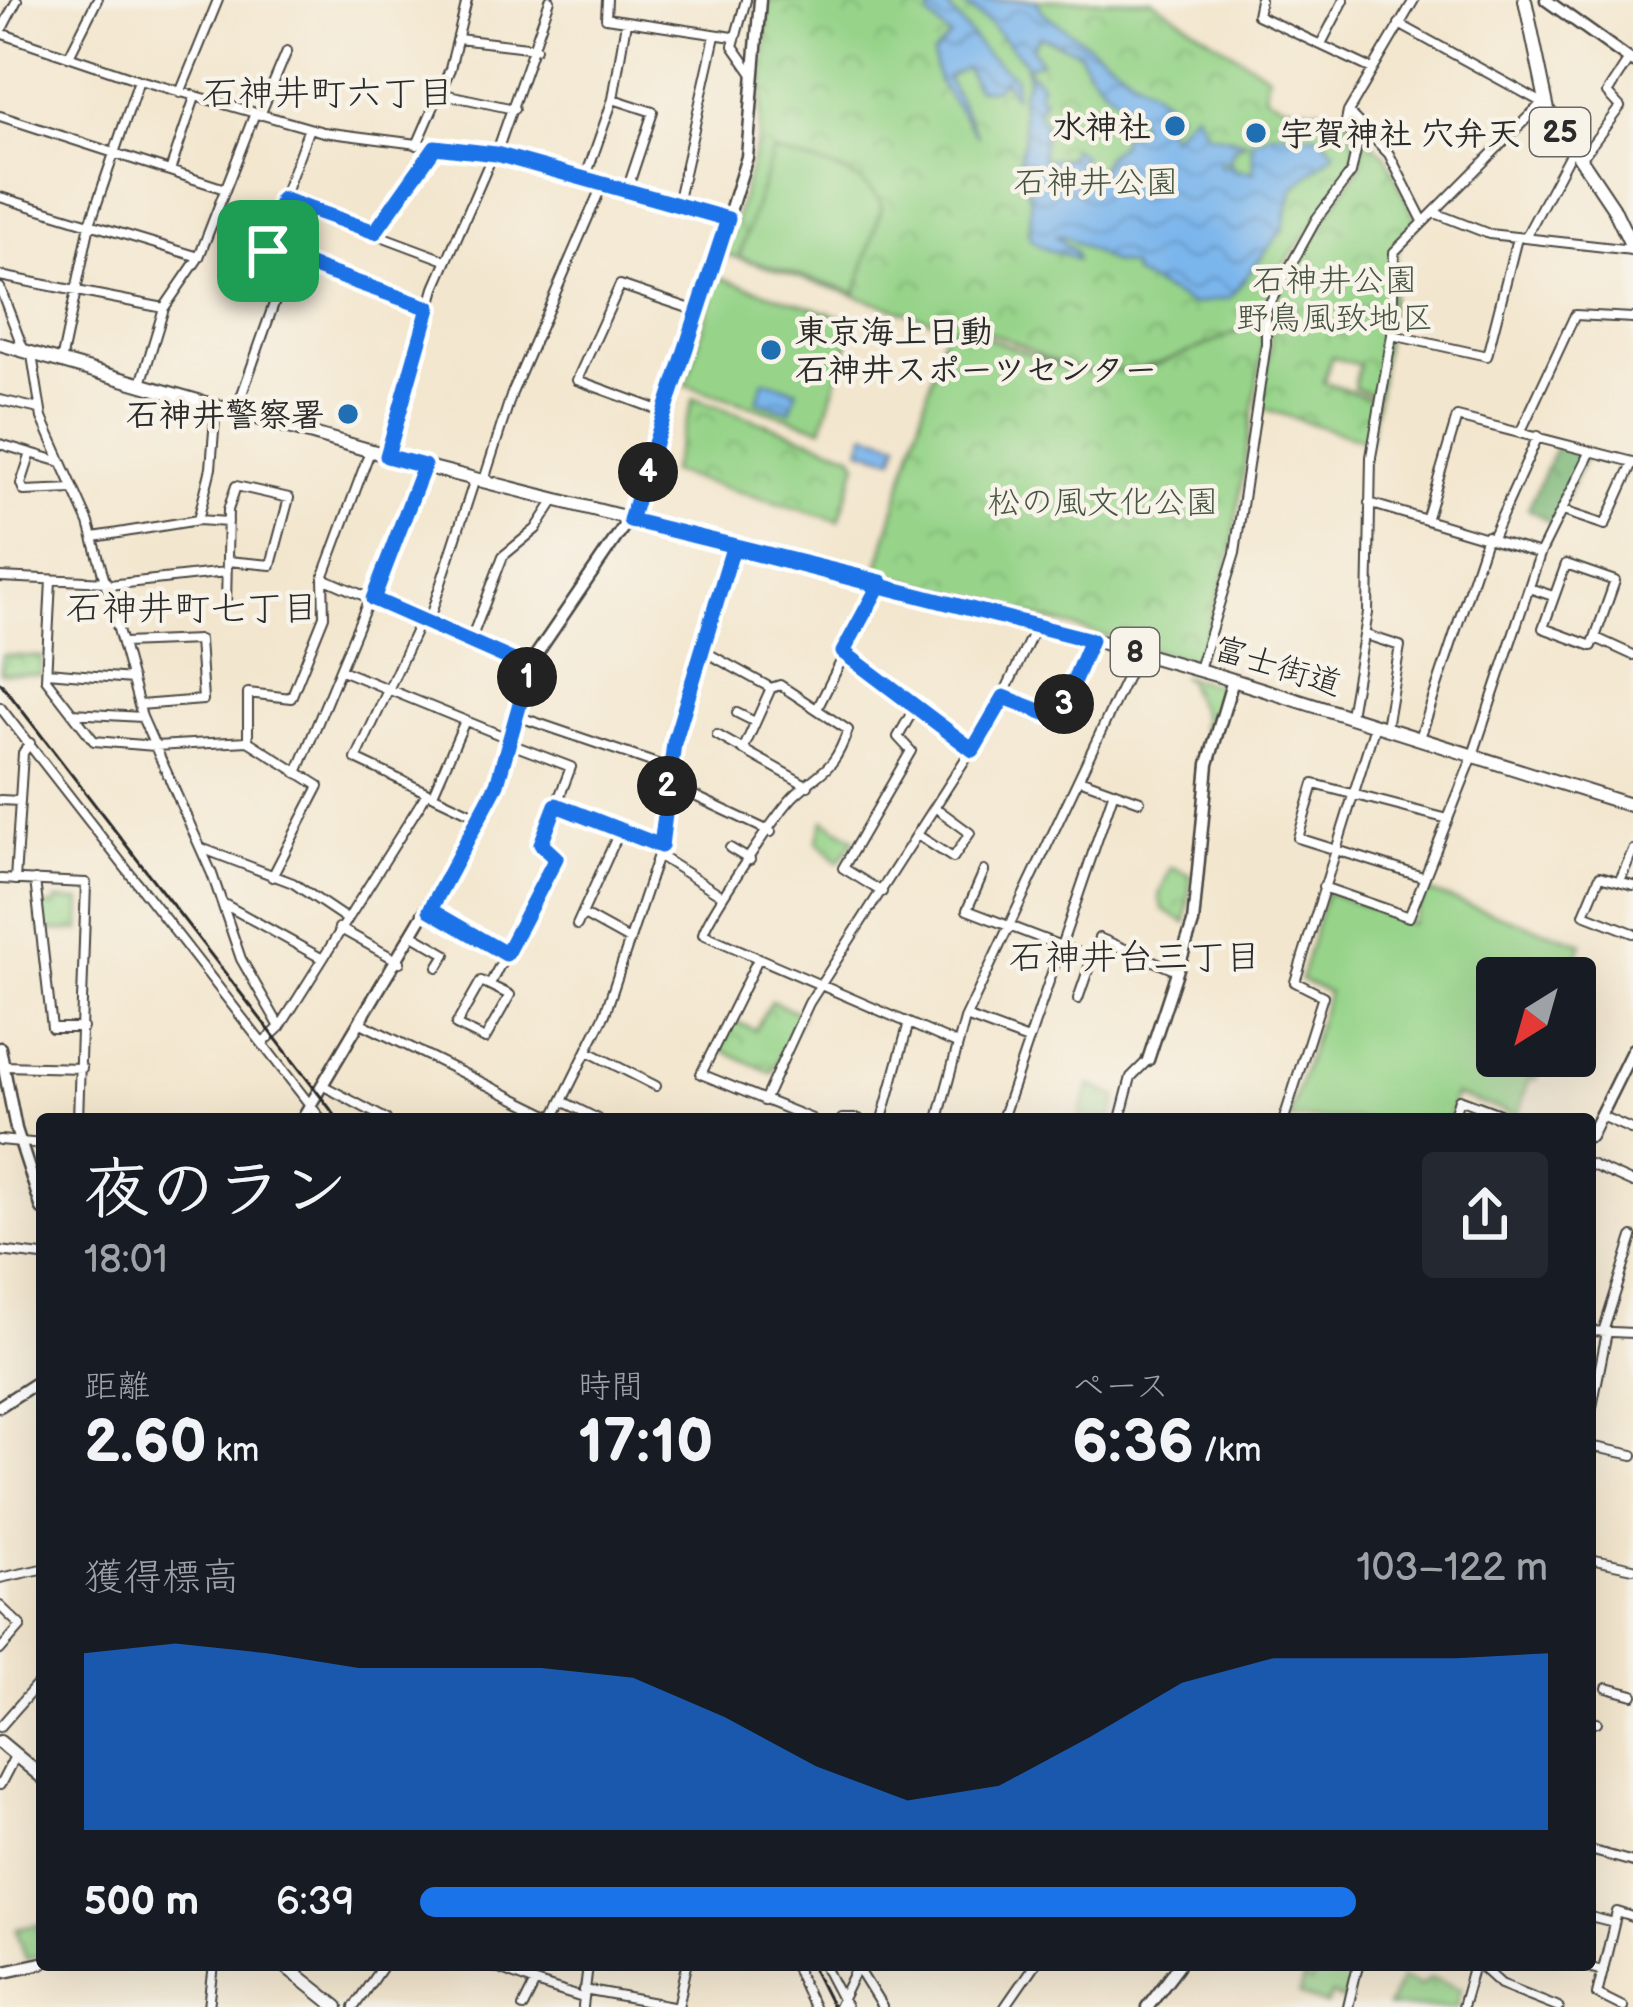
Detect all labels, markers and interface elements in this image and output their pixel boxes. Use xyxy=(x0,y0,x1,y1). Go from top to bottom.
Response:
district label: 石神井町六丁目 xyxy=(202,73,454,116)
place label: 水神社 xyxy=(1052,108,1151,148)
road number: 25 xyxy=(1530,108,1590,156)
marker: 水神社 xyxy=(1162,113,1188,139)
place label: 宇賀神社 穴弁天 xyxy=(1280,115,1520,155)
marker: 宇賀神社 穴弁天 xyxy=(1243,120,1269,146)
park label: 石神井公園 xyxy=(1014,163,1179,203)
pin xyxy=(217,200,319,302)
icon: arrive xyxy=(235,218,301,284)
park label: 石神井公園 野鳥風致地区 xyxy=(1236,261,1434,339)
place label: 東京海上日動 石神井スポーツセンター xyxy=(795,313,1157,391)
marker: 東京海上日動 石神井スポーツセンター xyxy=(758,337,784,363)
place label: 石神井警察署 xyxy=(126,396,324,436)
marker: 石神井警察署 xyxy=(335,401,361,427)
pin: 4 xyxy=(618,442,678,502)
text: 4 xyxy=(638,452,658,492)
park label: 松の風文化公園 xyxy=(988,483,1219,523)
district label: 石神井町七丁目 xyxy=(66,588,318,631)
road number: 8 xyxy=(1111,628,1159,676)
street label: 富士街道 xyxy=(1208,628,1346,705)
pin: 1 xyxy=(497,647,557,707)
text: 1 xyxy=(520,657,534,697)
pin: 3 xyxy=(1034,674,1094,734)
text: 3 xyxy=(1054,684,1074,724)
pin: 2 xyxy=(637,756,697,816)
text: 2 xyxy=(657,766,677,806)
district label: 石神井台三丁目 xyxy=(1009,937,1261,980)
north arrow xyxy=(1476,957,1596,1077)
map controls xyxy=(1476,957,1596,1077)
text: 夜のラン xyxy=(84,1152,348,1231)
button: share xyxy=(1422,1152,1548,1278)
text: 18:01 xyxy=(84,1237,168,1284)
text: 距離 xyxy=(84,1367,150,1407)
text: 時間 xyxy=(578,1367,644,1407)
text: ペース xyxy=(1072,1367,1169,1407)
text: 2.60 xyxy=(84,1407,207,1479)
text: 17:10 xyxy=(578,1407,713,1479)
text: 6:36 xyxy=(1072,1407,1194,1479)
text: km xyxy=(207,1431,259,1471)
text: /km xyxy=(1194,1431,1261,1471)
text: 103–122 m xyxy=(1356,1545,1548,1592)
text: 獲得標高 xyxy=(84,1555,240,1602)
text: 500 m xyxy=(84,1879,199,1926)
text: 6:39 xyxy=(276,1879,354,1926)

